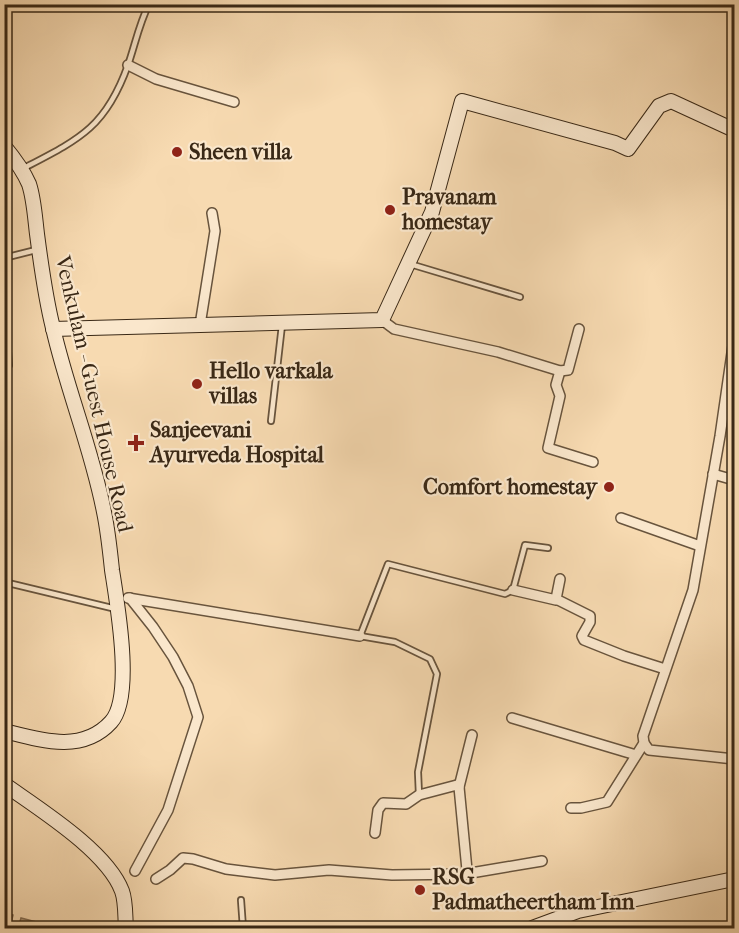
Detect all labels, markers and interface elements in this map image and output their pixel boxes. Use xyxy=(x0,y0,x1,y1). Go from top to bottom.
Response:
place label: Sheen villa xyxy=(189,139,293,165)
marker: Sheen villa xyxy=(170,145,184,159)
place label: Pravanam homestay xyxy=(401,184,497,235)
marker: Pravanam homestay xyxy=(383,203,397,217)
street label: Venkulam - Guest House Road xyxy=(49,252,139,536)
place label: Hello varkala villas xyxy=(208,358,333,409)
marker: Hello varkala villas xyxy=(190,377,204,391)
place label: Sanjeevani Ayurveda Hospital xyxy=(148,417,325,468)
marker: Sanjeevani Ayurveda Hospital xyxy=(127,434,145,452)
place label: Comfort homestay xyxy=(423,474,598,500)
marker: Comfort homestay xyxy=(602,480,616,494)
place label: RSG Padmatheertham Inn xyxy=(432,864,635,915)
marker: RSG Padmatheertham Inn xyxy=(413,883,427,897)

